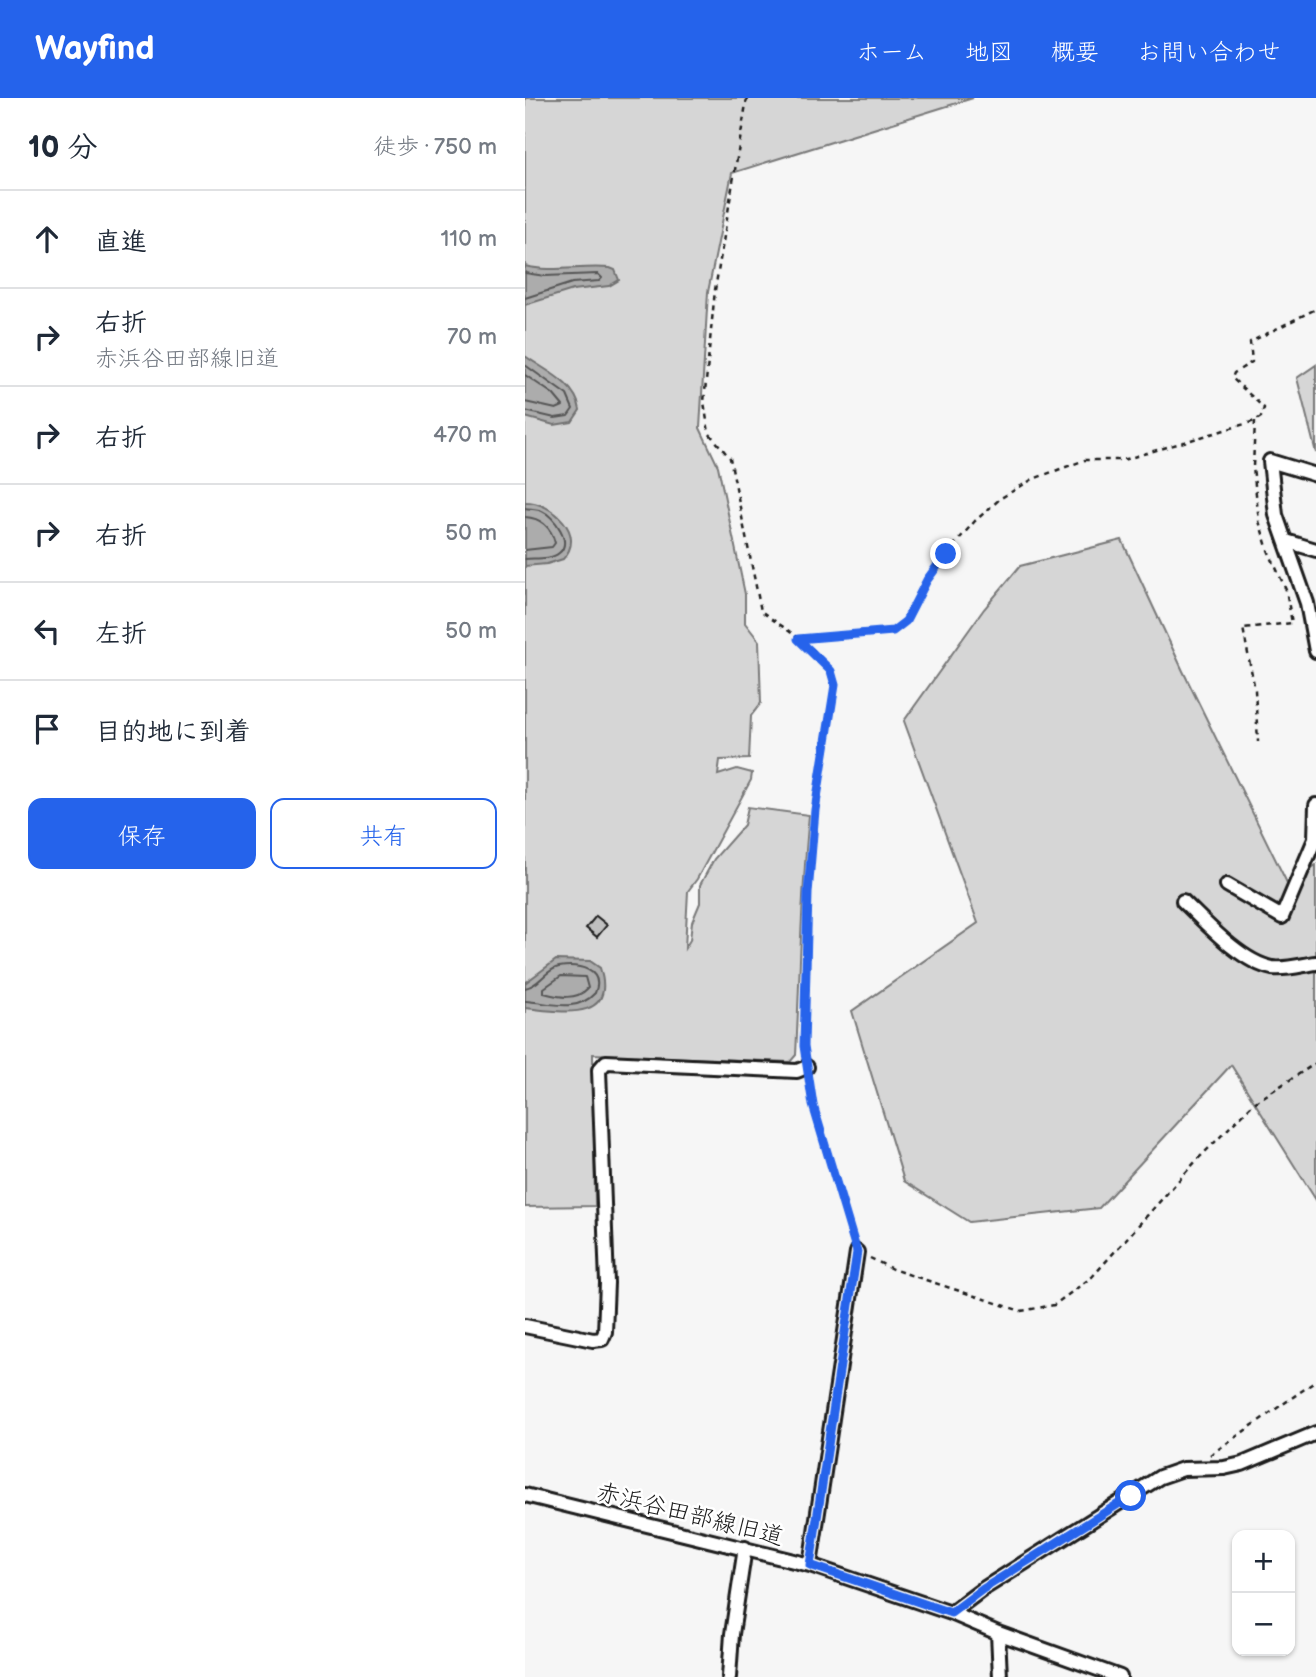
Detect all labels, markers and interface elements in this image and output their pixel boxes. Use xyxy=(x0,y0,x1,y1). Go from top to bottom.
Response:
text: Wayfind xyxy=(35,29,154,69)
text: ホーム xyxy=(856,38,927,67)
text: 地図 xyxy=(965,38,1013,67)
text: 概要 xyxy=(1051,38,1099,67)
text: お問い合わせ xyxy=(1137,38,1281,67)
text: 10 分 xyxy=(28,130,97,166)
text: 徒歩 · 750 m xyxy=(373,133,497,161)
icon: ahead xyxy=(28,220,66,258)
text: 110 m xyxy=(440,225,497,253)
text: 直進 xyxy=(95,227,147,258)
text: 右折 xyxy=(95,308,147,339)
icon: right xyxy=(28,318,66,356)
text: 70 m xyxy=(447,323,497,351)
text: 赤浜谷田部線旧道 xyxy=(95,345,279,373)
icon: right xyxy=(28,416,66,454)
text: 470 m xyxy=(433,421,497,449)
text: 右折 xyxy=(95,423,147,454)
icon: right xyxy=(28,514,66,552)
text: 50 m xyxy=(445,519,497,547)
text: 右折 xyxy=(95,521,147,552)
route end xyxy=(930,538,961,569)
icon: left xyxy=(28,612,66,650)
text: 50 m xyxy=(445,617,497,645)
text: 左折 xyxy=(95,619,147,650)
icon: arrive xyxy=(28,710,66,748)
text: 目的地に到着 xyxy=(95,717,251,748)
button: 保存 xyxy=(28,798,256,869)
button: 共有 xyxy=(270,798,497,869)
street label: 赤浜谷田部線旧道 xyxy=(593,1477,787,1552)
route start xyxy=(1115,1480,1146,1511)
map controls xyxy=(1232,1530,1295,1656)
button: + xyxy=(1232,1530,1295,1593)
button: − xyxy=(1232,1593,1295,1656)

